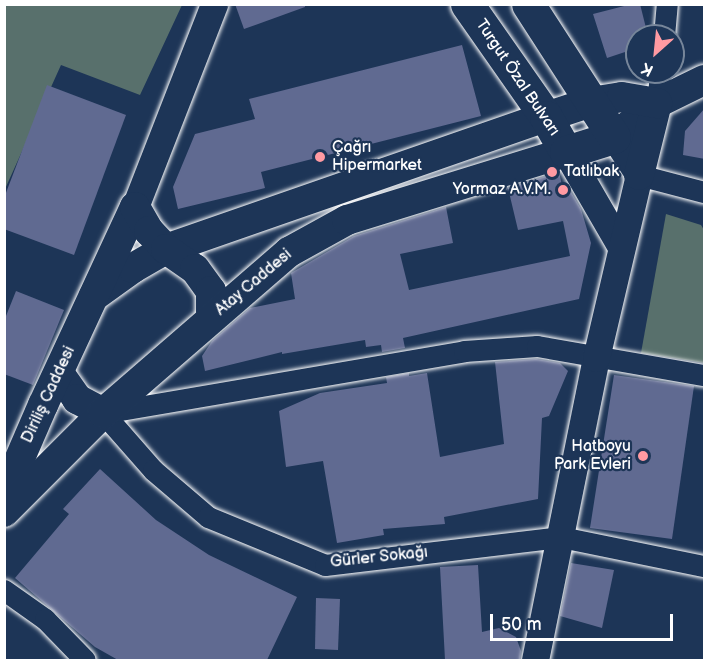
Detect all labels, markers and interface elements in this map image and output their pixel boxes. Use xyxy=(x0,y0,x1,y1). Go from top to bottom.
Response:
street label: Turgut Özal Bulvarı xyxy=(471,16,563,140)
north arrow xyxy=(625,24,685,84)
text: K xyxy=(638,58,657,80)
place label: Çağrı Hipermarket xyxy=(332,138,422,176)
marker: Çağrı Hipermarket xyxy=(313,150,327,164)
place label: Tatlıbak xyxy=(564,162,619,182)
marker: Tatlıbak xyxy=(545,165,559,179)
place label: Yormaz A.V.M. xyxy=(453,180,551,200)
marker: Yormaz A.V.M. xyxy=(556,183,570,197)
street label: Atay Caddesi xyxy=(212,245,296,321)
street label: Diriliş Caddesi xyxy=(18,344,80,446)
place label: Hatboyu Park Evleri xyxy=(554,437,631,475)
marker: Hatboyu Park Evleri xyxy=(636,449,650,463)
street label: Gürler Sokağı xyxy=(329,543,429,573)
scale bar xyxy=(493,602,676,640)
text: 50 m xyxy=(501,614,542,635)

